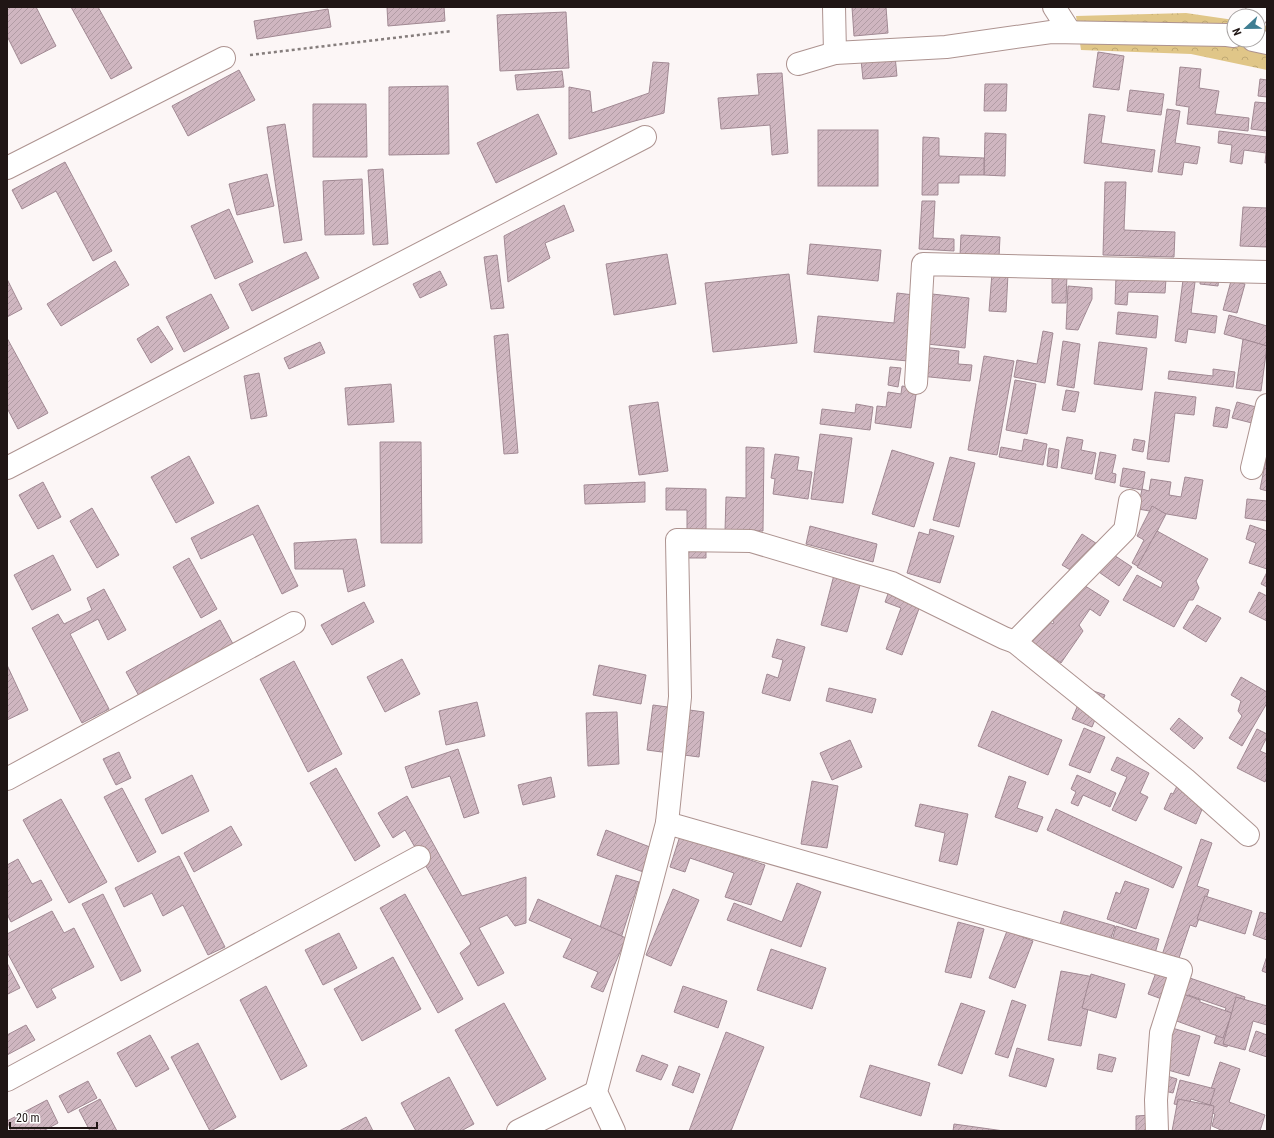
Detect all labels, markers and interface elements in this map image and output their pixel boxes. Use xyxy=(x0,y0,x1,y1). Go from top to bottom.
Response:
north arrow xyxy=(1226,8,1266,48)
text: N xyxy=(1230,26,1244,37)
scale bar xyxy=(10,1104,97,1130)
text: 20 m xyxy=(16,1111,40,1125)

